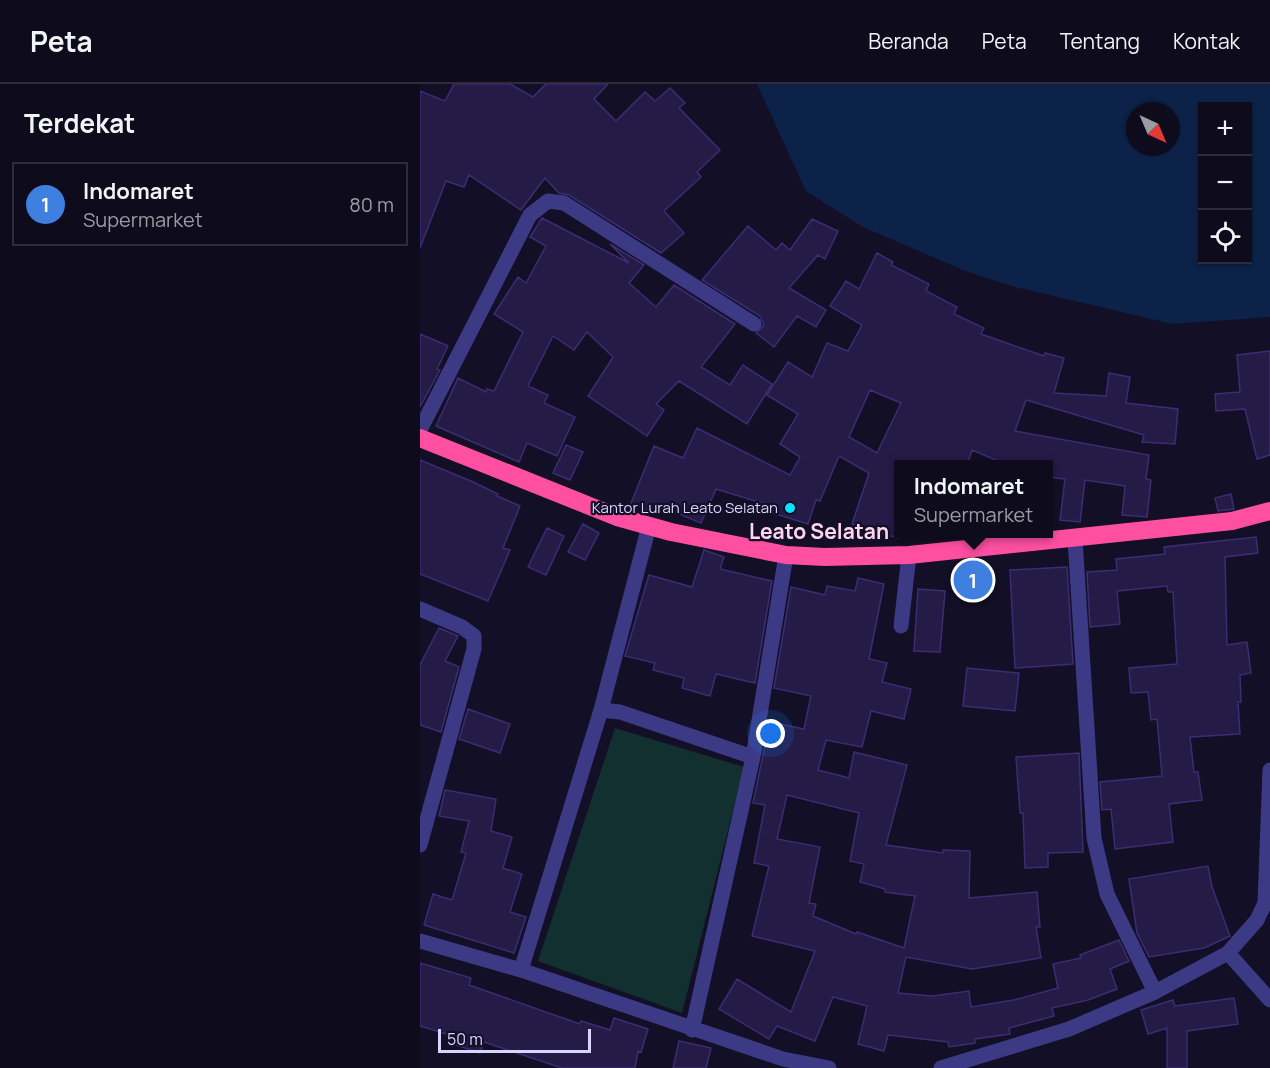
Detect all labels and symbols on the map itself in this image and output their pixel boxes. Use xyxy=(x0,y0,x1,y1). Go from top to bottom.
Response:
north arrow xyxy=(1126,102,1180,156)
place label: Kantor Lurah Leato Selatan xyxy=(592,497,778,518)
marker: Kantor Lurah Leato Selatan xyxy=(783,501,797,515)
district label: Leato Selatan xyxy=(749,517,889,545)
pin: 1 xyxy=(954,558,992,602)
your location xyxy=(756,719,785,748)
scale bar xyxy=(438,1026,591,1054)

